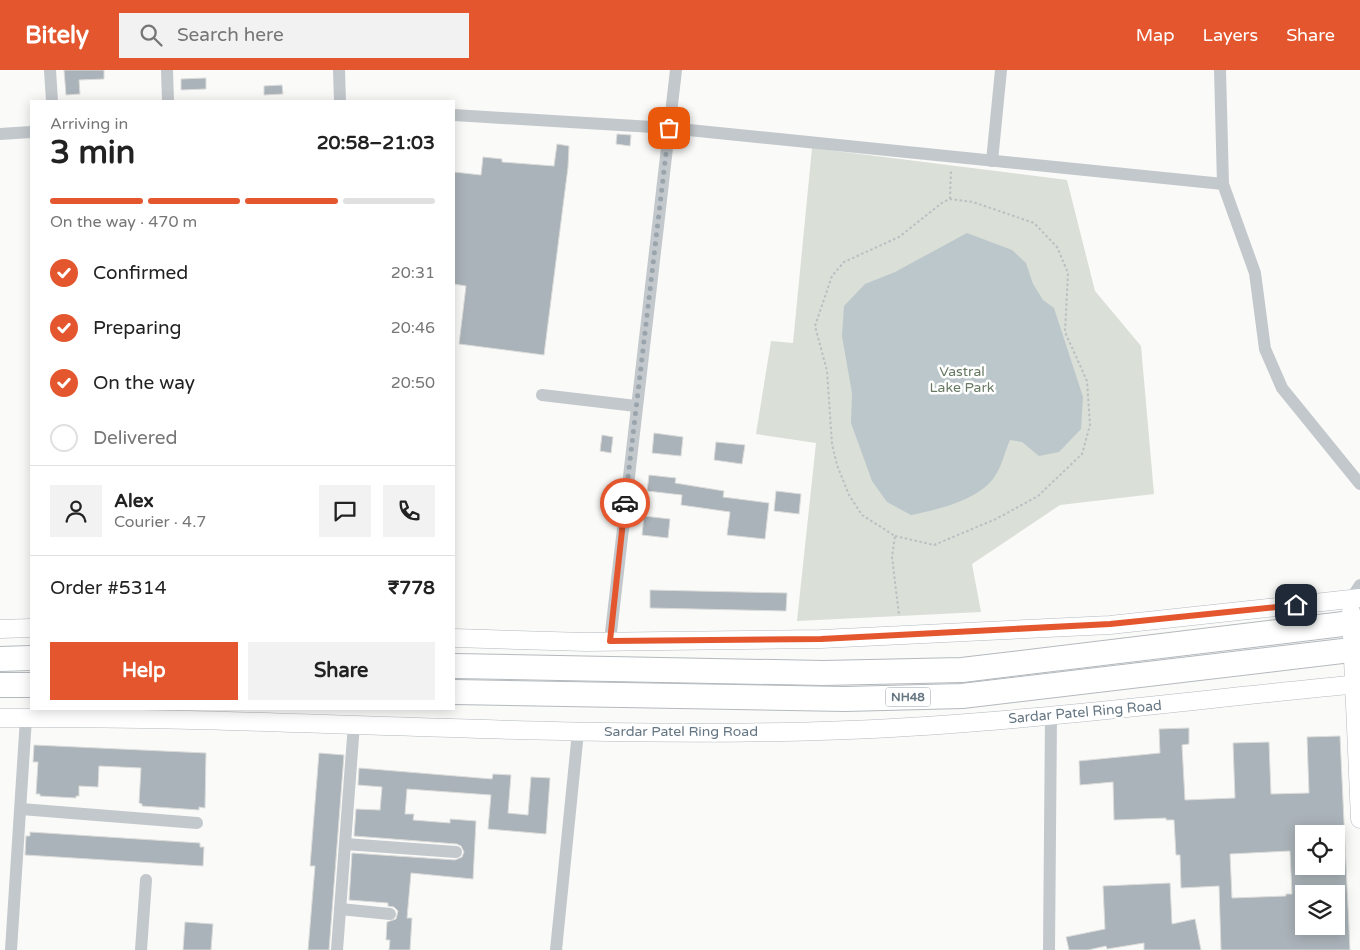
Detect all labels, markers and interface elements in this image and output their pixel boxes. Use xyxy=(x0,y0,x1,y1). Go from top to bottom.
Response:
search box xyxy=(119,13,469,58)
text: Bitely xyxy=(25,21,89,50)
icon: search xyxy=(137,21,165,49)
text: Search here xyxy=(177,24,284,46)
text: Map xyxy=(1136,24,1175,46)
text: Layers xyxy=(1203,24,1258,46)
text: Share xyxy=(1286,24,1335,46)
pin xyxy=(648,107,690,149)
text: Arriving in xyxy=(50,114,128,134)
icon: bag xyxy=(655,114,683,142)
text: 20:58–21:03 xyxy=(317,132,435,154)
text: 3 min xyxy=(50,134,135,172)
text: On the way · 470 m xyxy=(50,212,197,232)
icon: check xyxy=(50,259,78,287)
text: Confirmed xyxy=(93,262,188,284)
text: 20:31 xyxy=(391,263,435,283)
icon: check xyxy=(50,314,78,342)
text: Preparing xyxy=(93,317,182,339)
text: 20:46 xyxy=(391,318,435,338)
park label: Vastral Lake Park xyxy=(930,363,995,396)
icon: check xyxy=(50,369,78,397)
text: On the way xyxy=(93,372,195,394)
text: 20:50 xyxy=(391,373,435,393)
text: Delivered xyxy=(93,427,178,449)
courier xyxy=(600,478,650,528)
button: person xyxy=(50,485,102,537)
button: chat xyxy=(319,485,371,537)
button: phone xyxy=(383,485,435,537)
icon: car xyxy=(611,489,639,517)
text: Alex xyxy=(114,490,154,512)
text: Courier · 4.7 xyxy=(114,512,206,532)
text: Order #5314 xyxy=(50,577,167,599)
text: ₹778 xyxy=(388,577,435,599)
pin xyxy=(1275,584,1317,626)
icon: home xyxy=(1282,591,1310,619)
button: Help xyxy=(50,642,238,700)
button: Share xyxy=(248,642,435,700)
road number: NH48 xyxy=(886,688,930,706)
street label: Sardar Patel Ring Road xyxy=(1008,697,1162,727)
street label: Sardar Patel Ring Road xyxy=(604,723,758,740)
map controls xyxy=(1295,825,1345,935)
button: locate xyxy=(1295,825,1345,875)
button: layers xyxy=(1295,885,1345,935)

